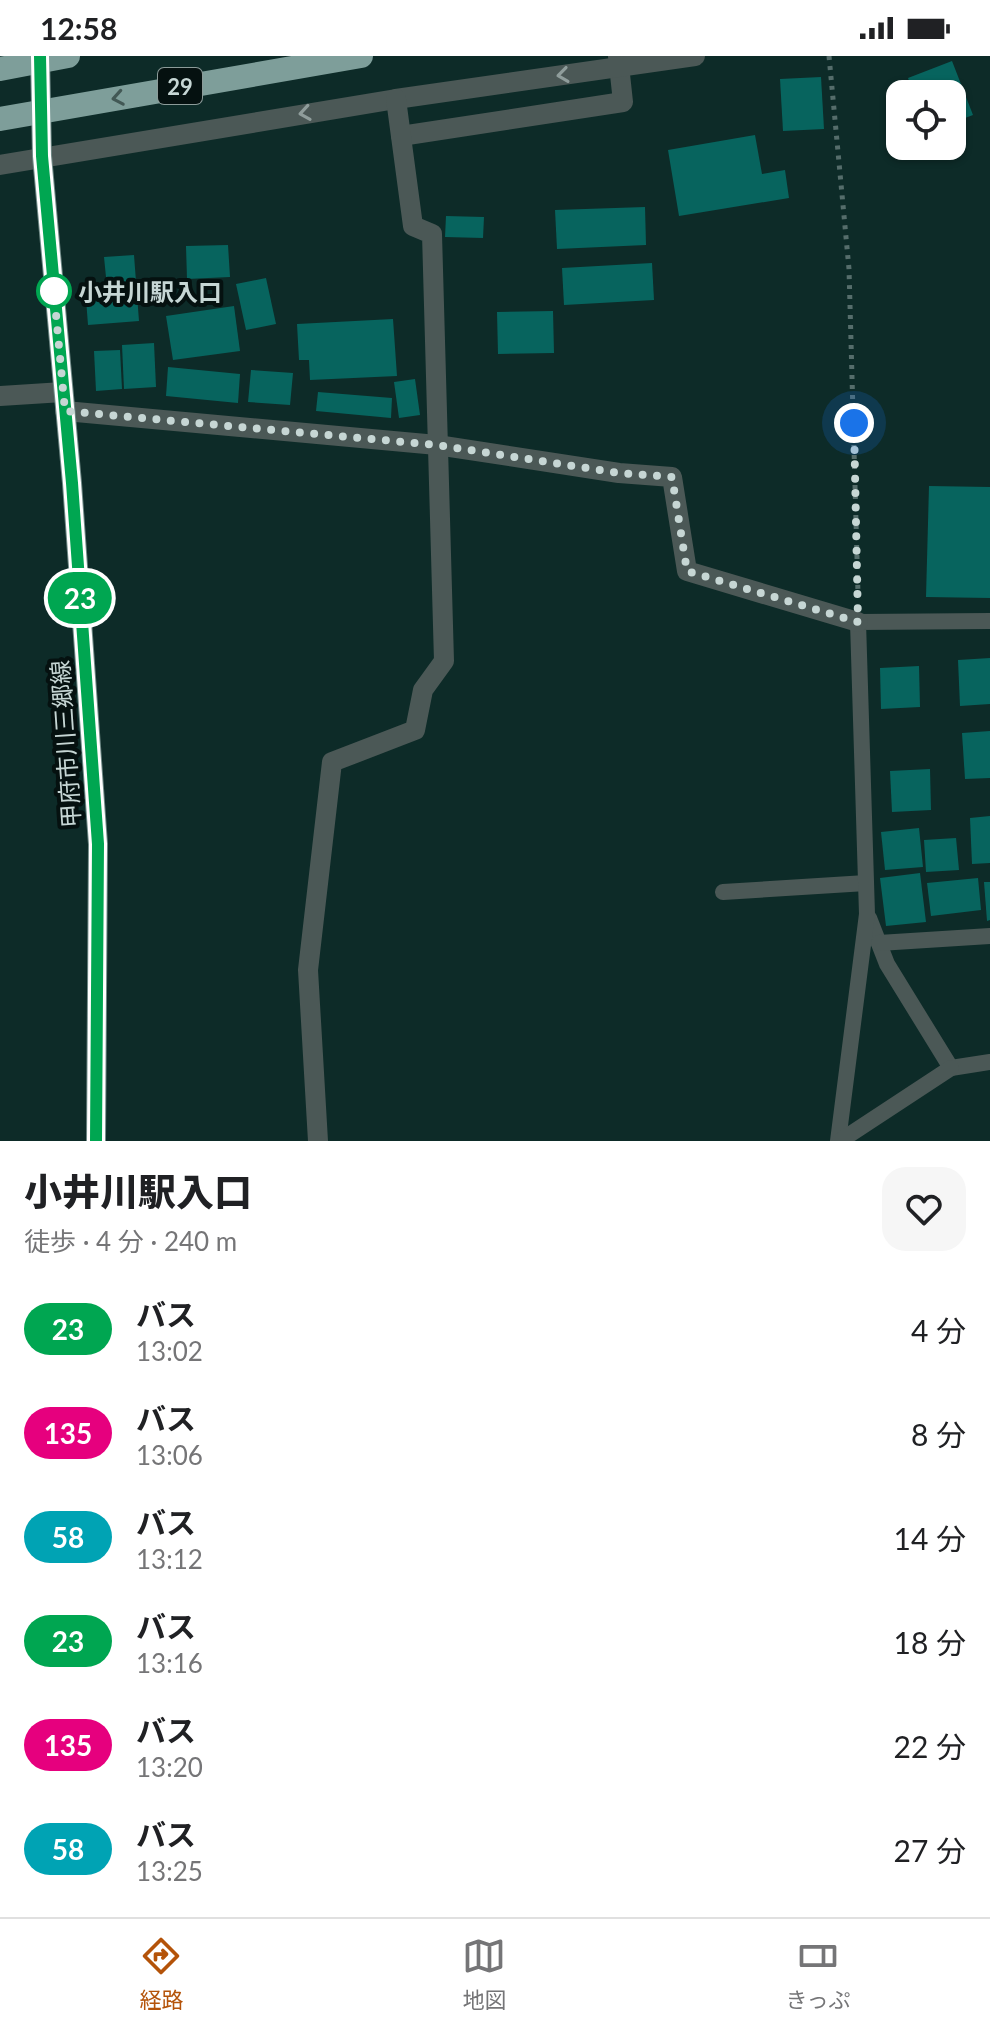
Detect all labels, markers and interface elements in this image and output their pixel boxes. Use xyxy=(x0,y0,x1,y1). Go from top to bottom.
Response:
text: 12:58 xyxy=(40,10,117,46)
one-way arrow xyxy=(556,66,570,83)
road number: 29 xyxy=(158,68,202,104)
map controls xyxy=(886,80,966,160)
button: locate xyxy=(886,80,966,160)
one-way arrow xyxy=(112,88,125,105)
one-way arrow xyxy=(299,104,312,121)
marker: 小井川駅入口 xyxy=(37,274,71,308)
place label: 小井川駅入口 xyxy=(78,277,222,306)
your location xyxy=(834,403,874,443)
line badge: 23 xyxy=(44,572,116,624)
text: 23 xyxy=(64,581,96,615)
street label: 甲府市川三郷線 xyxy=(45,659,85,829)
button: heart xyxy=(882,1167,966,1251)
text: 小井川駅入口 xyxy=(24,1168,252,1214)
text: 徒歩 · 4 分 · 240 m xyxy=(24,1225,237,1257)
text: バス xyxy=(136,1296,196,1332)
text: 23 xyxy=(52,1312,84,1346)
text: 4 分 xyxy=(911,1312,966,1348)
text: 13:02 xyxy=(136,1335,203,1367)
text: バス xyxy=(136,1400,196,1436)
text: 135 xyxy=(44,1416,92,1450)
text: 8 分 xyxy=(911,1416,966,1452)
text: 13:06 xyxy=(136,1439,203,1471)
text: バス xyxy=(136,1504,196,1540)
text: 58 xyxy=(52,1520,84,1554)
text: 14 分 xyxy=(894,1520,966,1556)
text: 13:12 xyxy=(136,1543,203,1575)
text: バス xyxy=(136,1608,196,1644)
text: 23 xyxy=(52,1624,84,1658)
text: 18 分 xyxy=(894,1624,966,1660)
text: 13:16 xyxy=(136,1647,203,1679)
text: バス xyxy=(136,1712,196,1748)
text: 135 xyxy=(44,1728,92,1762)
text: 22 分 xyxy=(894,1728,966,1764)
text: 13:20 xyxy=(136,1751,203,1783)
text: バス xyxy=(136,1816,196,1852)
text: 58 xyxy=(52,1832,84,1866)
text: 27 分 xyxy=(894,1832,966,1868)
text: 13:25 xyxy=(136,1855,203,1887)
tab: 経路 xyxy=(139,1934,183,2014)
tab: 地図 xyxy=(462,1934,506,2014)
tab: きっぷ xyxy=(785,1934,851,2014)

